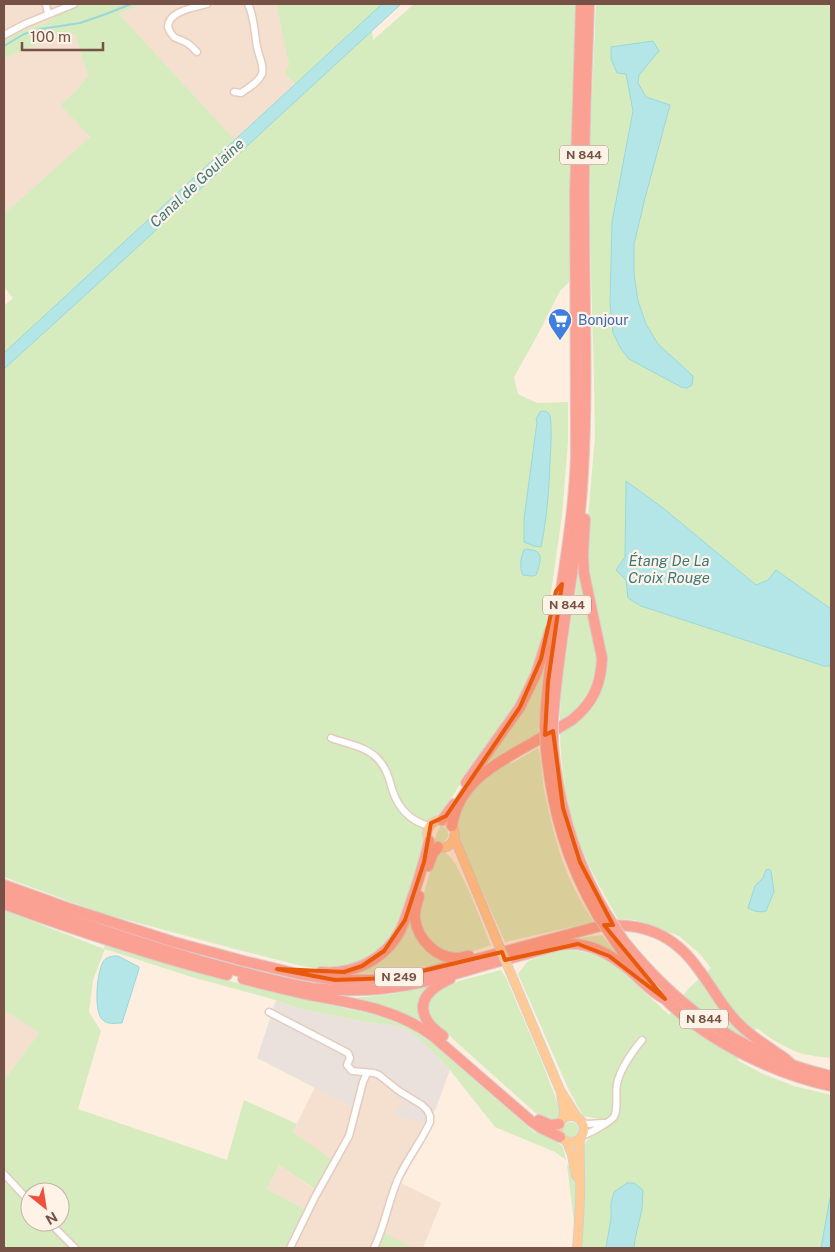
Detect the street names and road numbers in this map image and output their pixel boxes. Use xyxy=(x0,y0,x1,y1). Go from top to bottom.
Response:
road number: N 844 xyxy=(560,146,608,164)
road number: N 844 xyxy=(543,596,591,614)
road number: N 249 xyxy=(375,968,423,986)
road number: N 844 xyxy=(680,1010,728,1028)

